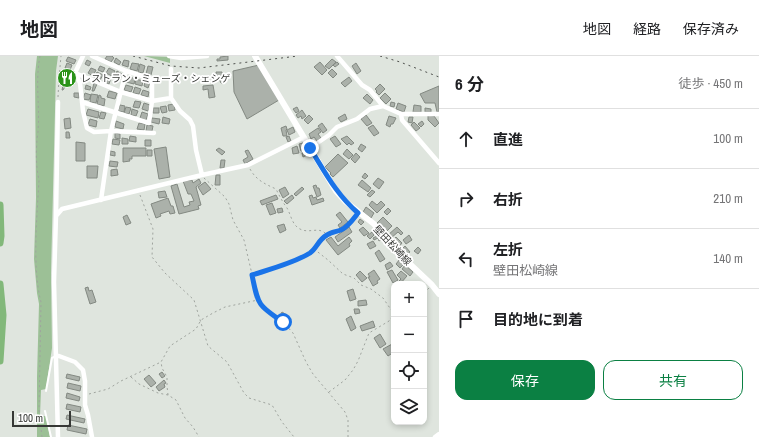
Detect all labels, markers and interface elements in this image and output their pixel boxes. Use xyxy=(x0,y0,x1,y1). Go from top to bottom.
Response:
text: 地図 xyxy=(20,16,58,42)
text: 地図 xyxy=(583,20,611,38)
text: 経路 xyxy=(633,20,661,38)
text: 保存済み xyxy=(683,20,739,38)
restaurant icon: レストラン・ミューズ・シェシゲ xyxy=(56,67,78,89)
place label: レストラン・ミューズ・シェシゲ xyxy=(81,72,231,85)
text: 6 分 xyxy=(455,72,484,95)
text: 徒歩 · 450 m xyxy=(678,75,743,92)
icon: ahead xyxy=(455,128,477,150)
text: 直進 xyxy=(493,129,523,150)
text: 100 m xyxy=(713,130,743,147)
route end xyxy=(301,139,319,157)
icon: right xyxy=(455,188,477,210)
text: 右折 xyxy=(493,189,523,210)
text: 210 m xyxy=(713,190,743,207)
street label: 壁田松崎線 xyxy=(371,223,414,268)
text: 左折 xyxy=(493,239,523,260)
icon: left xyxy=(455,248,477,270)
text: 140 m xyxy=(713,250,743,267)
text: 壁田松崎線 xyxy=(493,262,558,279)
map controls xyxy=(391,281,427,425)
button: + xyxy=(391,281,427,317)
icon: arrive xyxy=(455,308,477,330)
text: 目的地に到着 xyxy=(493,309,583,330)
route start xyxy=(274,313,292,331)
button: − xyxy=(391,317,427,353)
button: locate xyxy=(391,353,427,389)
button: 保存 xyxy=(455,360,595,400)
button: 共有 xyxy=(603,360,743,400)
button: layers xyxy=(391,389,427,425)
scale bar xyxy=(12,409,71,428)
text: 100 m xyxy=(18,411,43,425)

